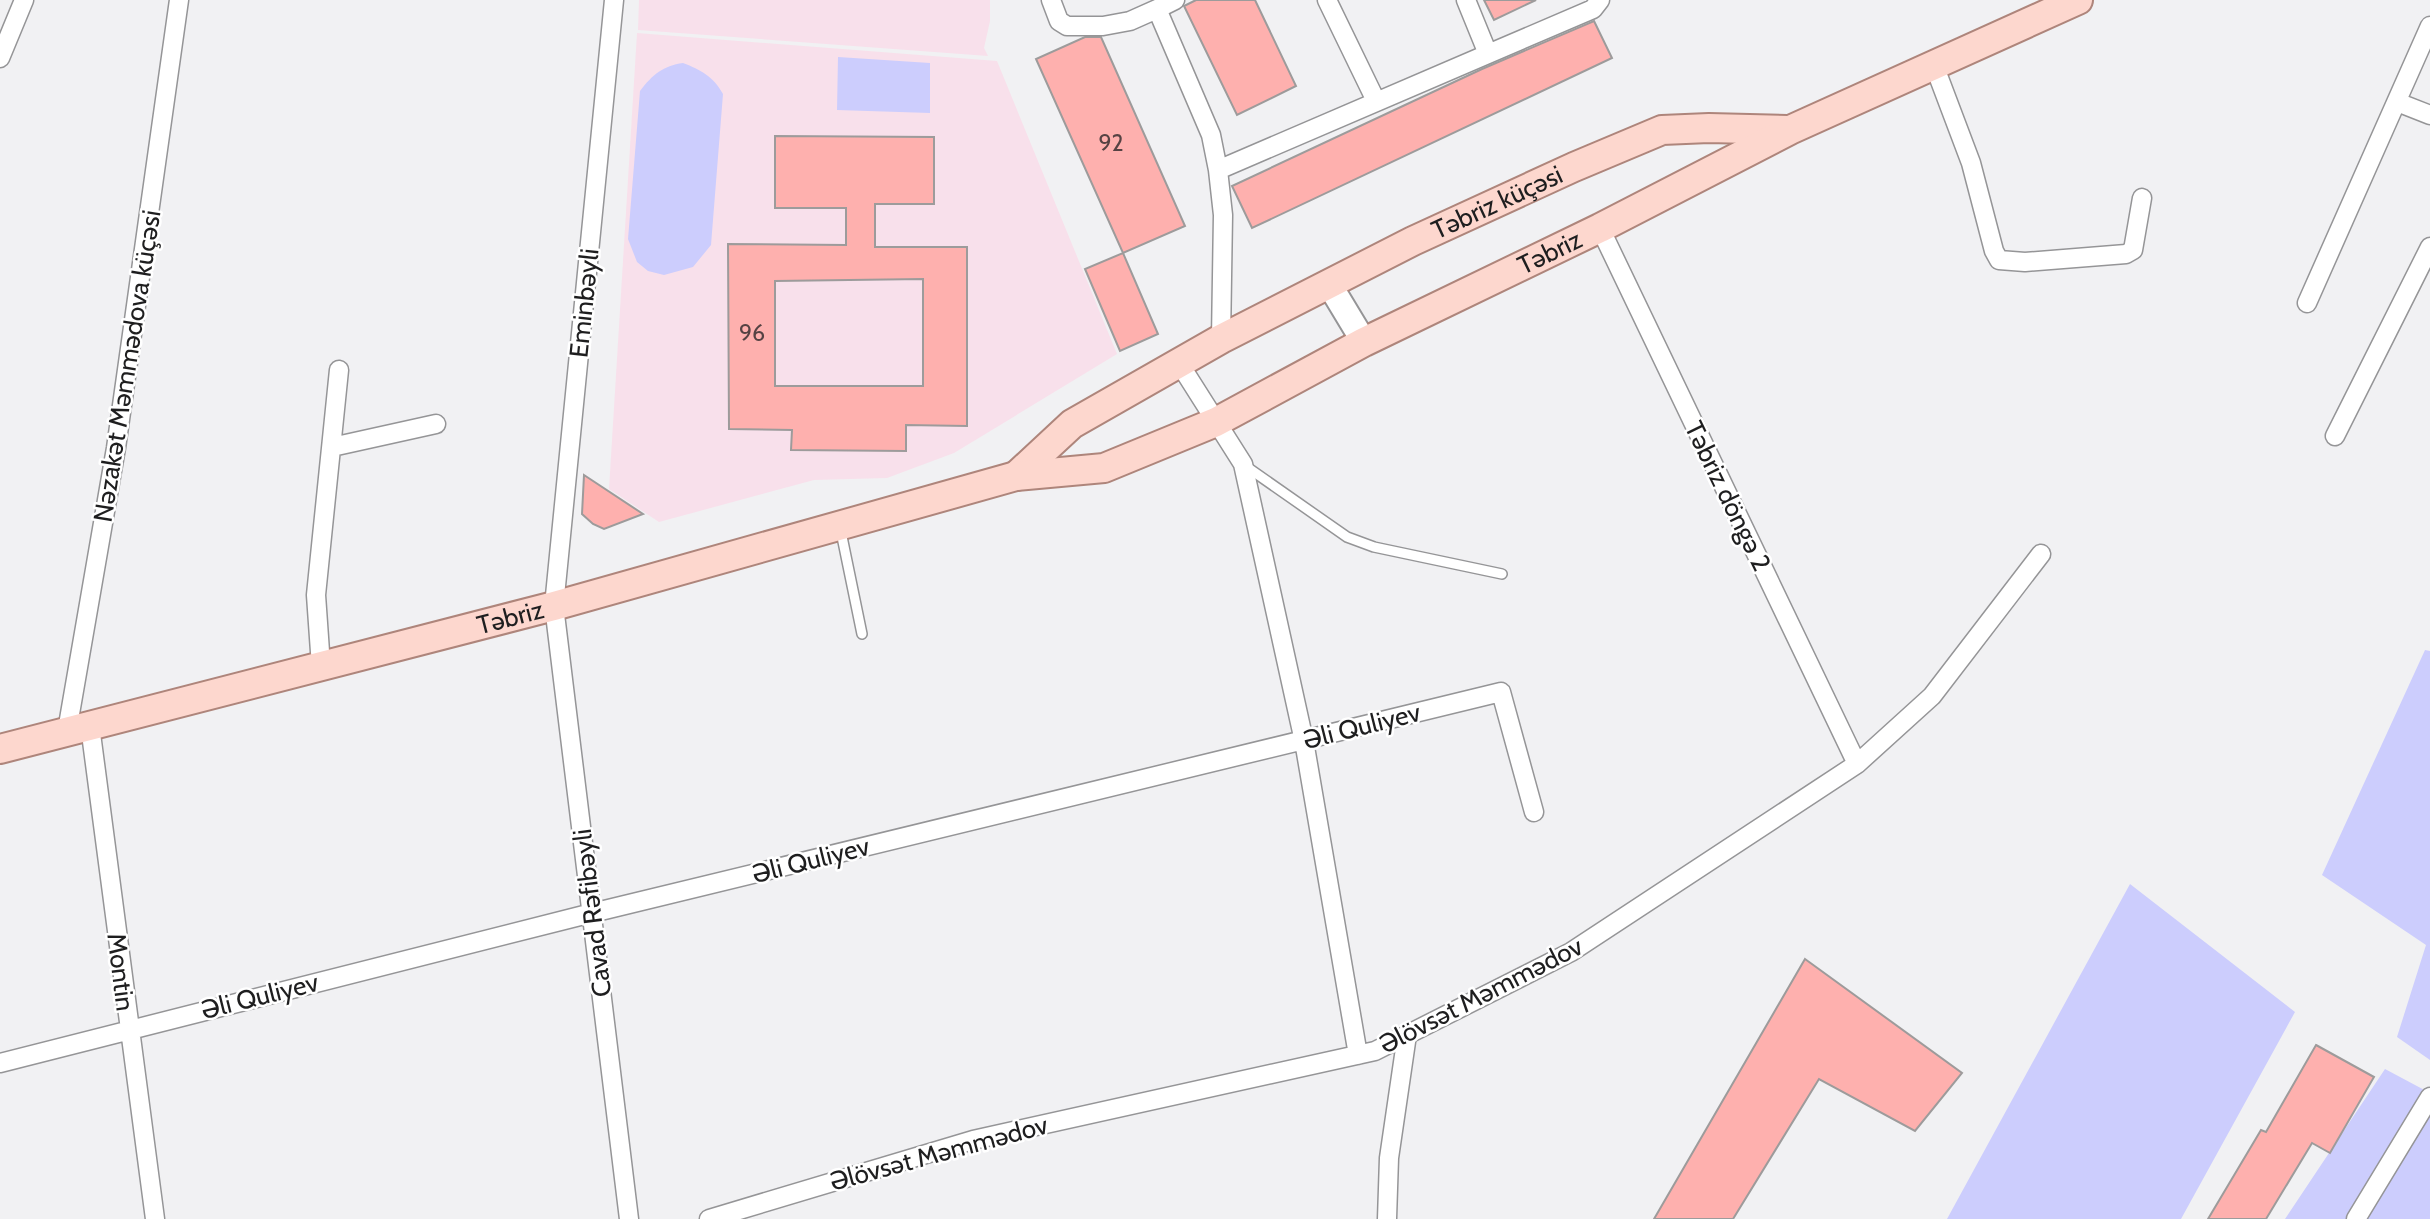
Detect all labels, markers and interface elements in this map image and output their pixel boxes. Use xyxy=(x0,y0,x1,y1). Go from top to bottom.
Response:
house number: 92 xyxy=(1098,129,1124,157)
street label: Təbriz küçəsi xyxy=(1427,159,1567,246)
street label: Nəzakət Məmmədova küçəsi xyxy=(87,208,167,524)
street label: Təbriz xyxy=(1512,223,1587,281)
street label: Eminbəyli xyxy=(562,247,606,359)
house number: 96 xyxy=(739,319,765,347)
street label: Təbriz döngə 2 xyxy=(1678,416,1778,576)
street label: Təbriz xyxy=(474,593,547,641)
street label: Əli Quliyev xyxy=(1300,696,1424,756)
street label: Cavad Rəfibəyli xyxy=(566,827,618,999)
street label: Əli Quliyev xyxy=(749,830,873,890)
street label: Əlövsət Məmmədov xyxy=(1374,930,1588,1060)
street label: Montin xyxy=(100,931,142,1013)
street label: Əli Quliyev xyxy=(198,966,322,1026)
street label: Əlövsət Məmmədov xyxy=(827,1108,1052,1197)

